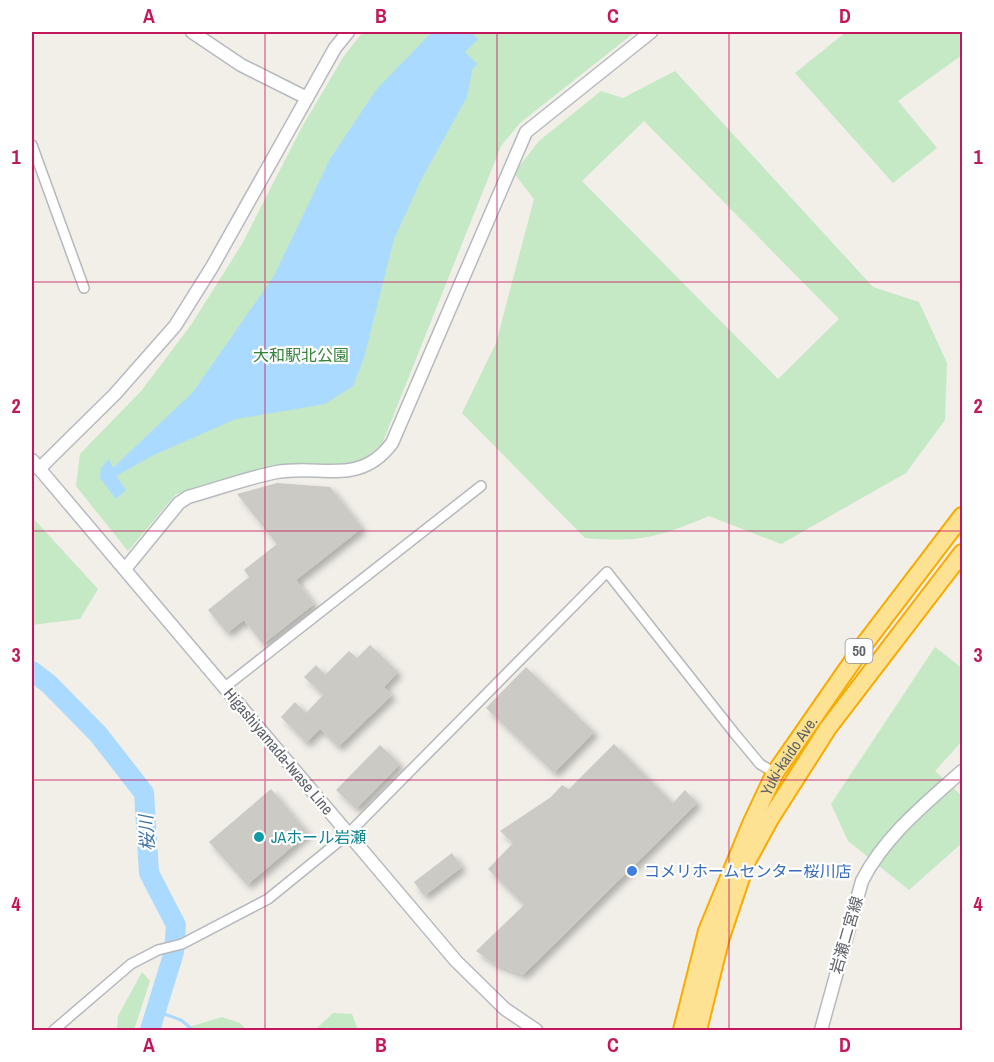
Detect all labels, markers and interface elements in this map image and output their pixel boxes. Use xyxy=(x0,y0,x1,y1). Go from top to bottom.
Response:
text: A xyxy=(143,2,155,29)
text: B xyxy=(375,2,387,29)
text: C xyxy=(607,2,619,29)
text: D xyxy=(839,2,851,29)
text: 1 xyxy=(11,143,21,170)
text: 1 xyxy=(973,143,983,170)
park label: 大和駅北公園 xyxy=(253,344,349,366)
text: 2 xyxy=(11,392,21,419)
text: 2 xyxy=(973,392,983,419)
road number: 50 xyxy=(846,639,872,663)
text: 3 xyxy=(11,641,21,668)
text: 3 xyxy=(973,641,983,668)
street label: Higashiyamada-Iwase Line xyxy=(219,683,339,819)
street label: Yuki-kaido Ave. xyxy=(755,711,822,799)
water label: 桜川 xyxy=(133,812,160,852)
place label: JAホール岩瀬 xyxy=(271,826,366,848)
marker: JAホール岩瀬 xyxy=(252,830,266,844)
place label: コメリホームセンター桜川店 xyxy=(644,860,852,882)
marker: コメリホームセンター桜川店 xyxy=(625,864,639,878)
text: 4 xyxy=(11,890,21,917)
text: 4 xyxy=(973,890,983,917)
street label: 岩瀬二宮線 xyxy=(824,894,868,976)
text: A xyxy=(143,1031,155,1058)
text: B xyxy=(375,1031,387,1058)
text: C xyxy=(607,1031,619,1058)
text: D xyxy=(839,1031,851,1058)

